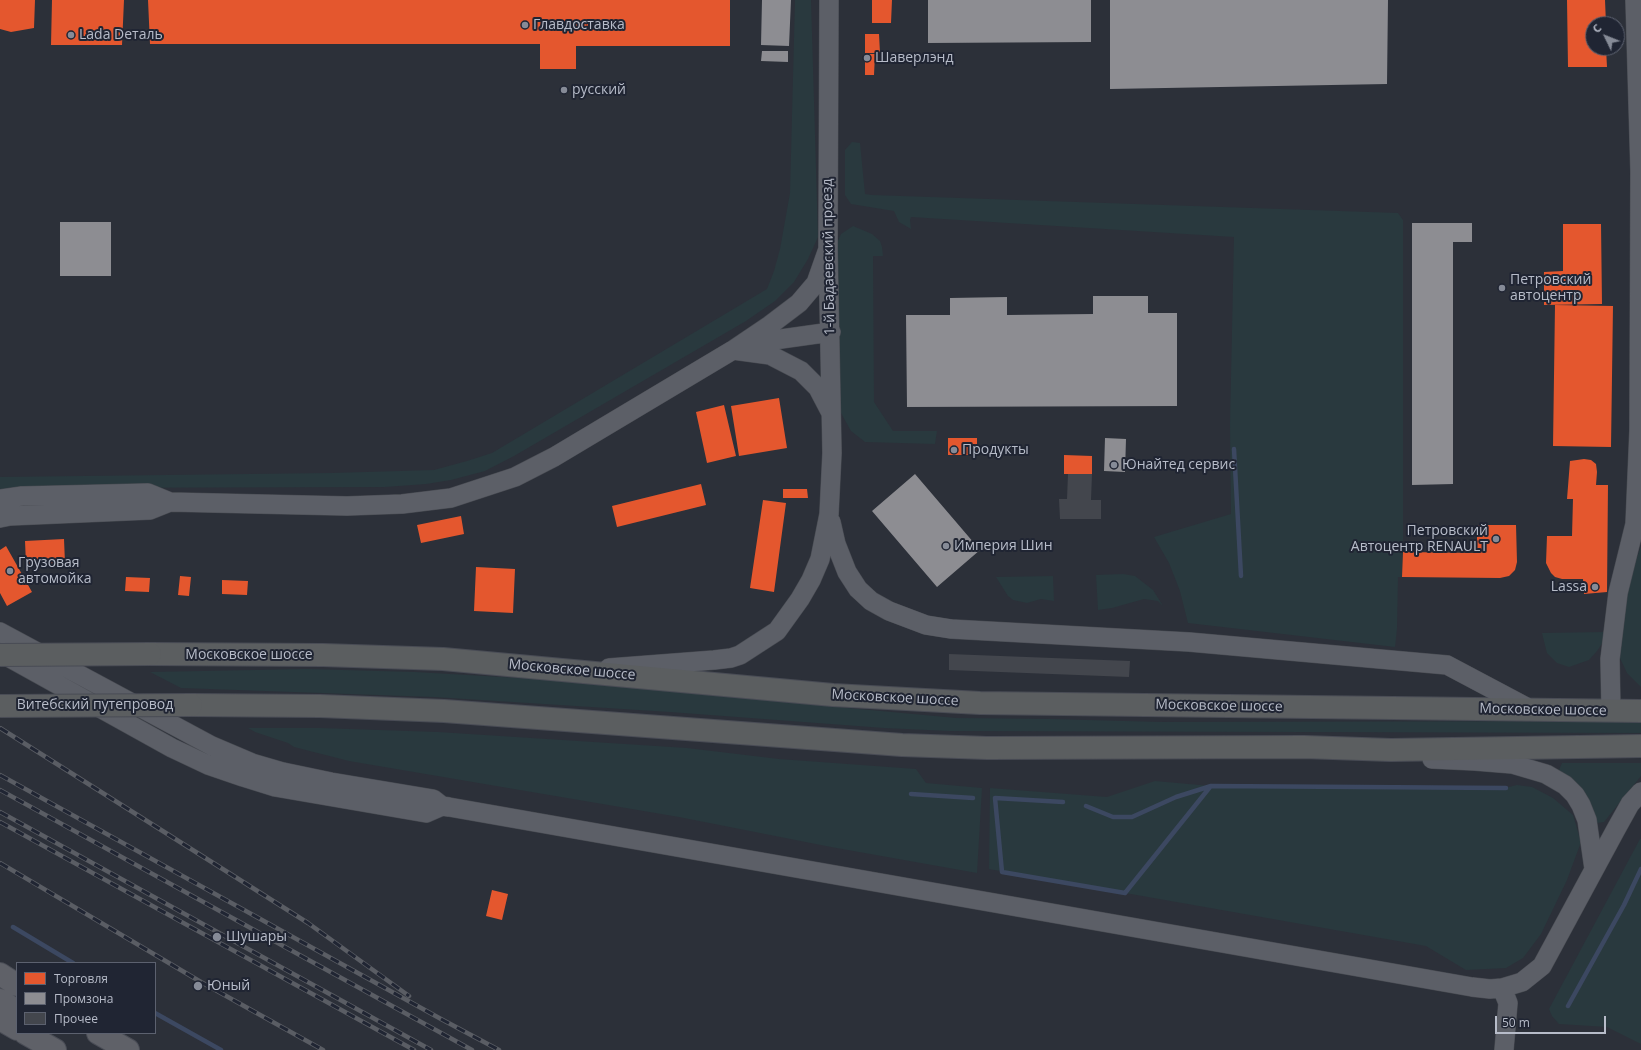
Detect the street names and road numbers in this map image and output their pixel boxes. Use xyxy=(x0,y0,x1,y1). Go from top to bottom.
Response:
street label: 1-й Бадаевский проезд xyxy=(819,178,839,336)
street label: Московское шоссе xyxy=(185,647,313,663)
street label: Московское шоссе xyxy=(508,656,636,684)
street label: Московское шоссе xyxy=(831,686,959,710)
street label: Московское шоссе xyxy=(1155,696,1283,716)
street label: Витебский путепровод xyxy=(17,697,173,713)
street label: Московское шоссе xyxy=(1479,700,1607,720)

